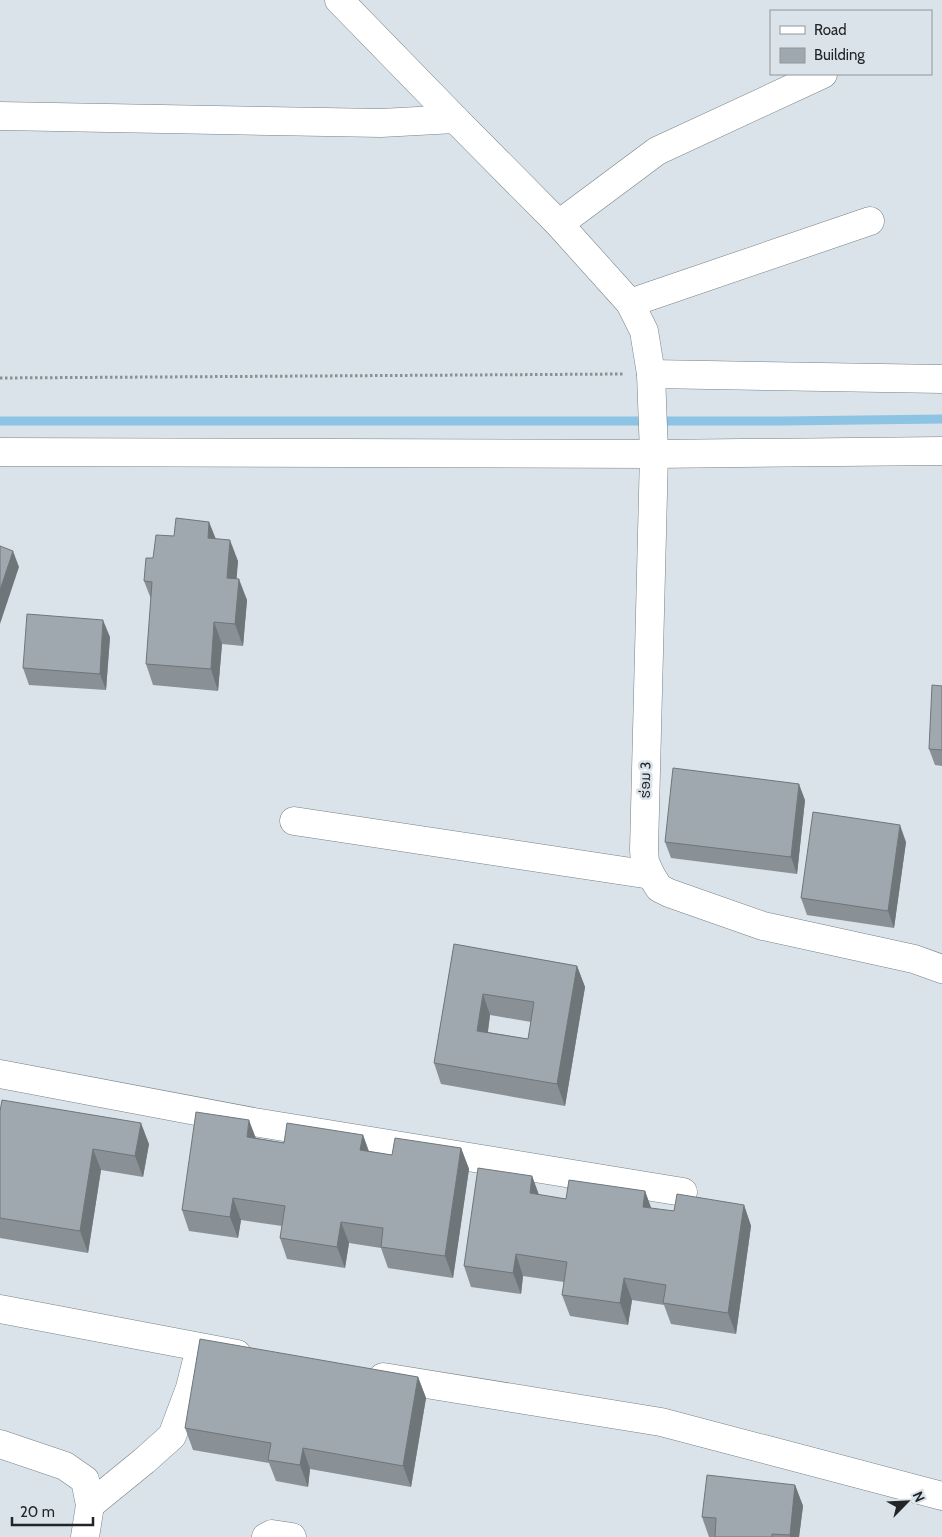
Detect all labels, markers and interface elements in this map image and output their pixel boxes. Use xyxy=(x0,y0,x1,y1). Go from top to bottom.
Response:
legend xyxy=(770,10,932,75)
text: Road xyxy=(814,21,847,39)
text: Building xyxy=(814,46,865,64)
street label: ຮ່ອມ 3 xyxy=(636,762,654,798)
north arrow xyxy=(882,1477,932,1527)
text: N xyxy=(909,1489,929,1505)
scale bar xyxy=(12,1494,94,1526)
text: 20 m xyxy=(20,1503,55,1521)

